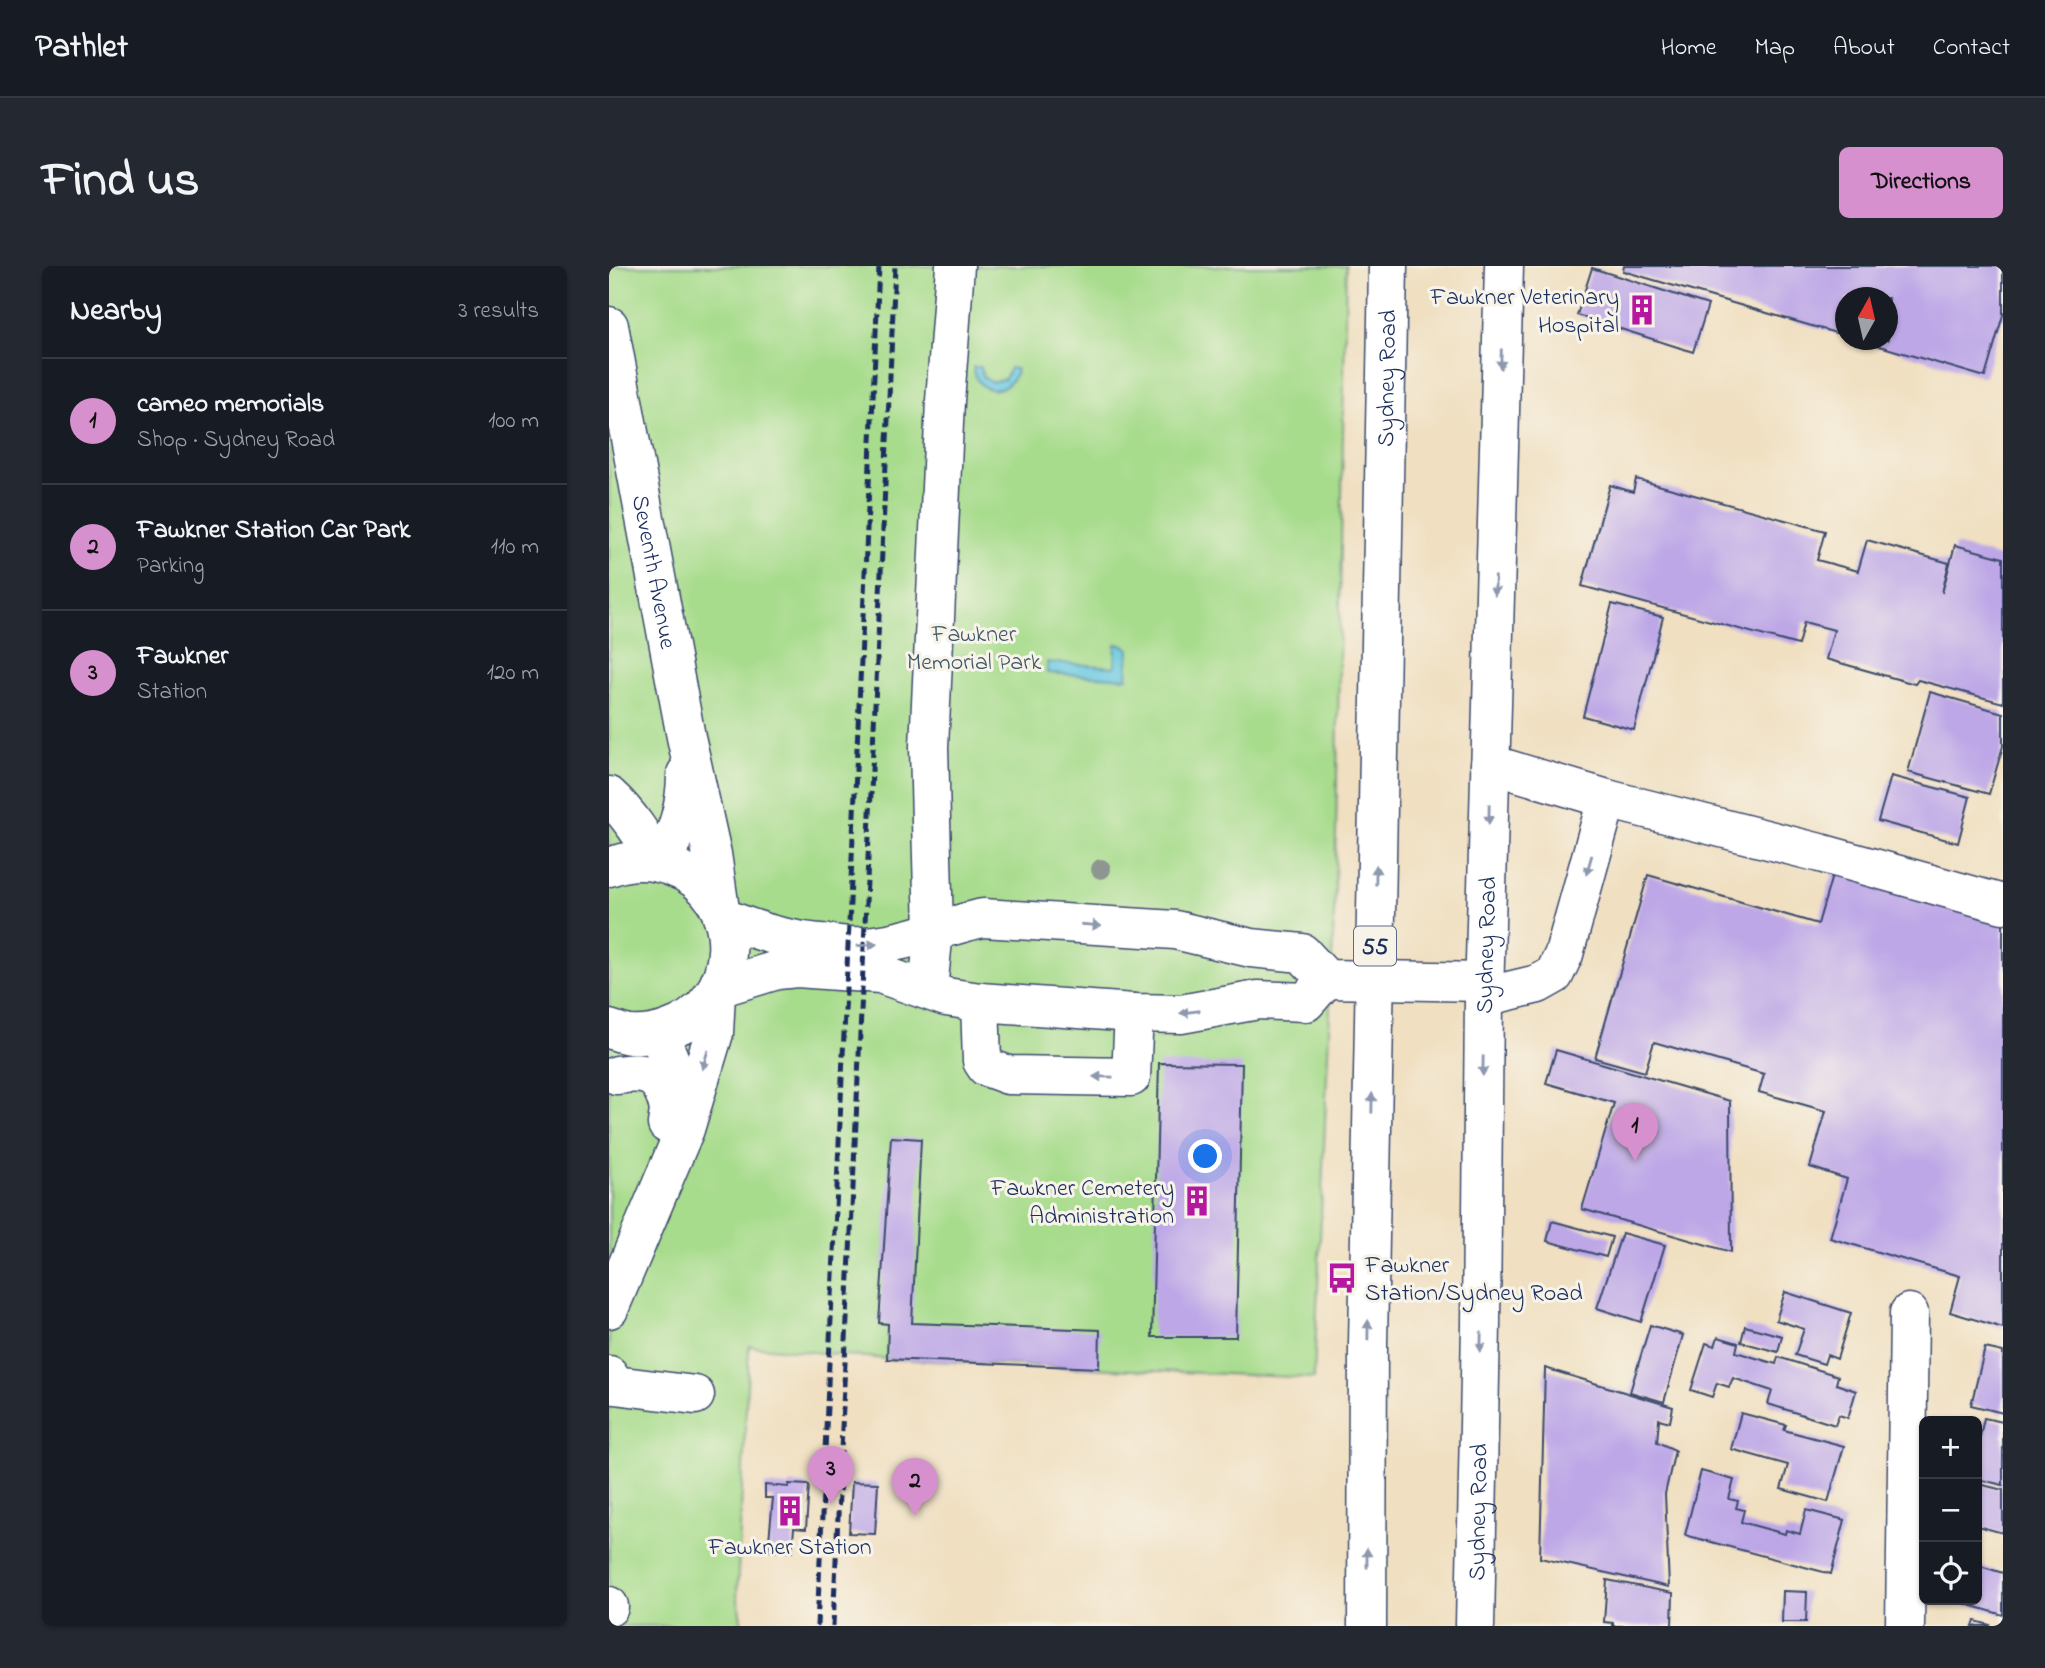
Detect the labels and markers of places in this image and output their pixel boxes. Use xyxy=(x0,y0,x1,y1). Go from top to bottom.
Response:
place label: Fawkner Veterinary Hospital xyxy=(1430,281,1619,344)
building icon: Fawkner Veterinary Hospital xyxy=(1625,293,1659,327)
pin: 1 xyxy=(1612,1103,1658,1161)
place label: Fawkner Cemetery Administration xyxy=(990,1172,1174,1235)
building icon: Fawkner Cemetery Administration xyxy=(1180,1184,1214,1218)
place label: Fawkner Station/Sydney Road xyxy=(1364,1249,1583,1313)
bus stop icon: Fawkner Station/Sydney Road xyxy=(1325,1261,1359,1295)
pin: 3 xyxy=(808,1446,854,1504)
pin: 2 xyxy=(892,1458,938,1516)
building icon: Fawkner Station xyxy=(773,1494,807,1528)
place label: Fawkner Station xyxy=(707,1531,872,1566)

